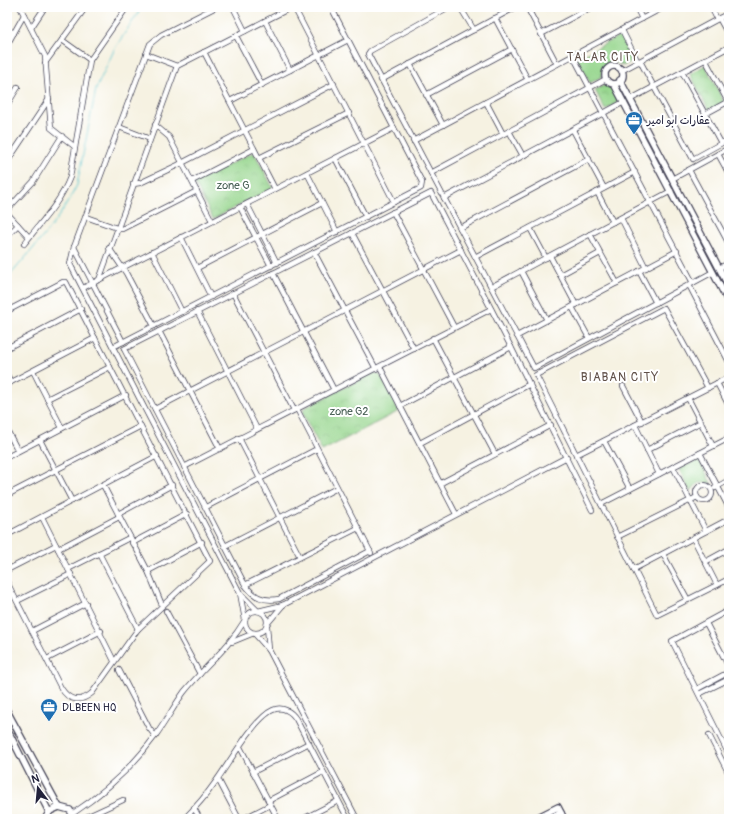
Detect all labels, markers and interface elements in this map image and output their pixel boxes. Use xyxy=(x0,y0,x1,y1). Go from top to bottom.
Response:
district label: TALAR CITY xyxy=(567,50,639,65)
office icon: عقارات ابو امير xyxy=(624,110,644,135)
place label: عقارات ابو امير xyxy=(646,114,710,128)
park label: zone G xyxy=(217,179,249,192)
district label: BIABAN CITY xyxy=(581,370,659,385)
park label: zone G2 xyxy=(329,405,369,418)
office icon: DLBEEN HQ xyxy=(39,697,59,722)
place label: DLBEEN HQ xyxy=(62,701,117,714)
north arrow xyxy=(18,768,58,808)
text: N xyxy=(30,771,41,786)

